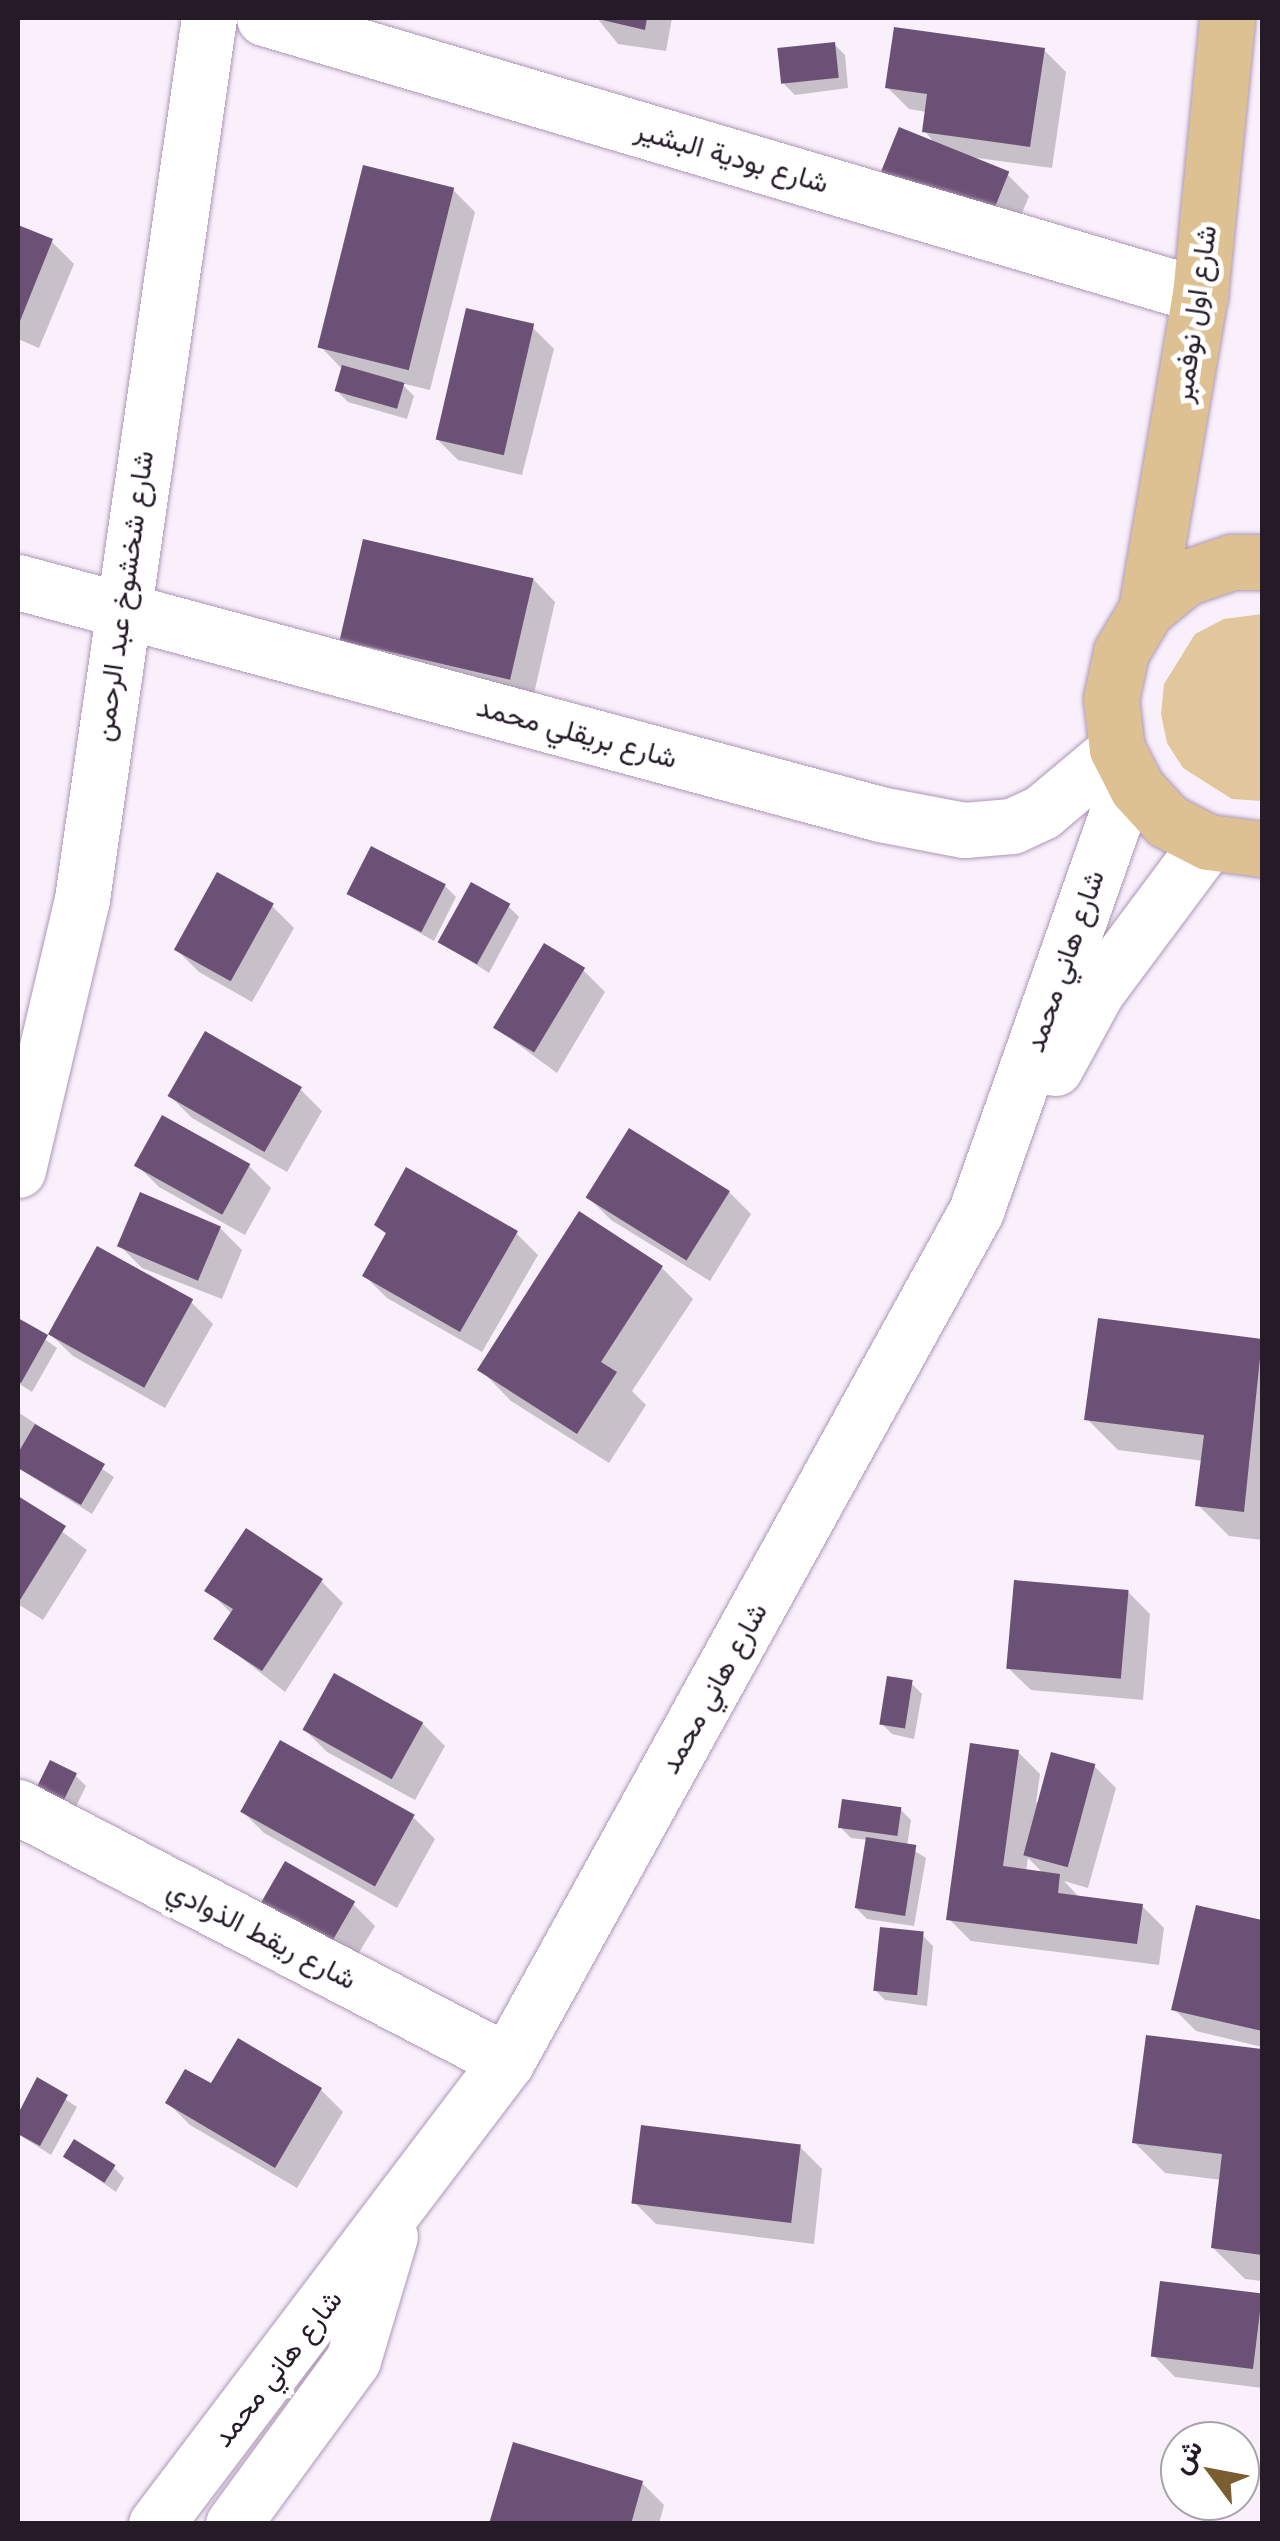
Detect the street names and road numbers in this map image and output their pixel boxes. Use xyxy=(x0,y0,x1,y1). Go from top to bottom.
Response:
street label: شارع بودية البشير xyxy=(632,112,832,200)
street label: شارع اول نوفمبر xyxy=(1165,223,1223,405)
street label: شارع شخشوخ عبد الرحمن xyxy=(86,448,160,744)
street label: شارع بريقلي محمد xyxy=(473,689,681,775)
street label: شارع هاني محمد xyxy=(1017,866,1111,1056)
street label: شارع هاني محمد xyxy=(652,1597,774,1779)
street label: شارع ريقط الذوادي xyxy=(162,1872,362,1996)
street label: شارع هاني محمد xyxy=(205,2283,349,2453)

